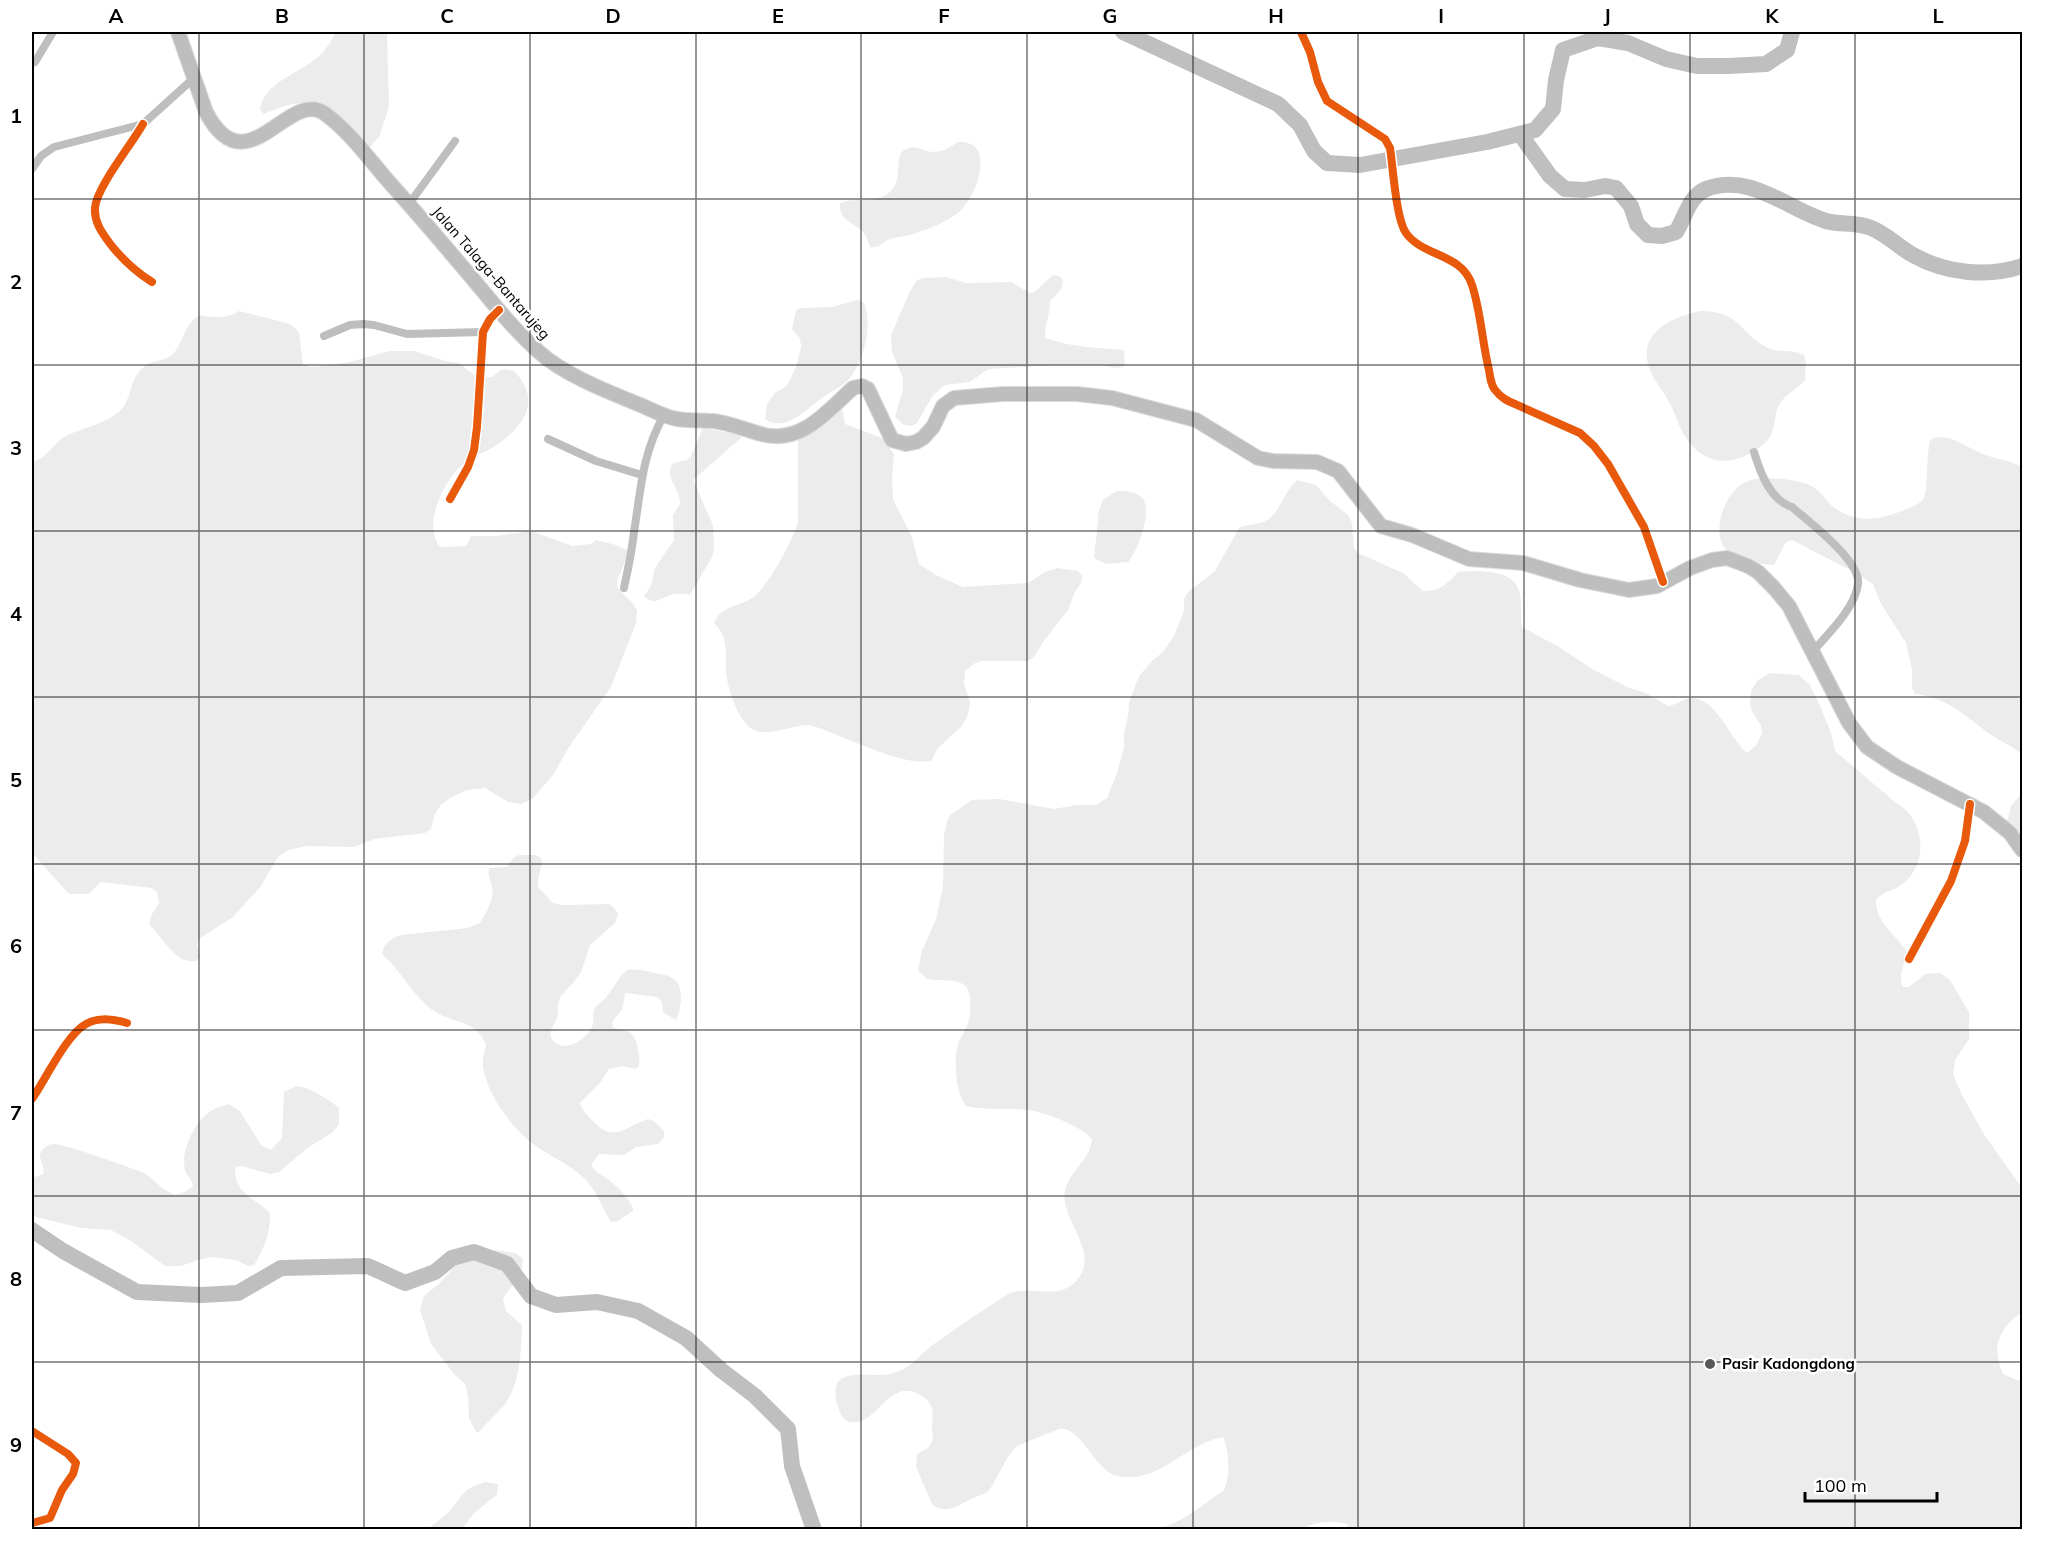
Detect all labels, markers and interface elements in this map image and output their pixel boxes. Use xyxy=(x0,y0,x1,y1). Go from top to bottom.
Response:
text: A xyxy=(109,3,124,28)
text: B xyxy=(275,3,289,28)
text: C xyxy=(440,3,454,28)
text: D xyxy=(605,3,621,28)
text: E xyxy=(772,3,784,28)
text: F xyxy=(938,3,950,28)
text: G xyxy=(1103,3,1117,28)
text: H xyxy=(1268,3,1284,28)
text: I xyxy=(1438,3,1444,28)
text: J xyxy=(1603,3,1611,28)
text: K xyxy=(1765,3,1779,28)
text: L xyxy=(1932,3,1944,28)
text: 1 xyxy=(10,103,22,128)
street label: Jalan Talaga-Bantarujeg xyxy=(428,202,554,343)
text: 2 xyxy=(10,269,22,294)
text: 3 xyxy=(10,435,22,460)
text: 4 xyxy=(10,601,22,626)
text: 5 xyxy=(10,767,22,792)
text: 6 xyxy=(10,933,22,958)
text: 7 xyxy=(10,1100,22,1125)
text: 8 xyxy=(10,1266,22,1291)
place label: Pasir Kadongdong xyxy=(1722,1354,1855,1373)
marker: Pasir Kadongdong xyxy=(1703,1357,1717,1371)
text: 9 xyxy=(10,1432,22,1457)
scale bar xyxy=(1805,1465,1937,1503)
text: 100 m xyxy=(1814,1474,1867,1497)

